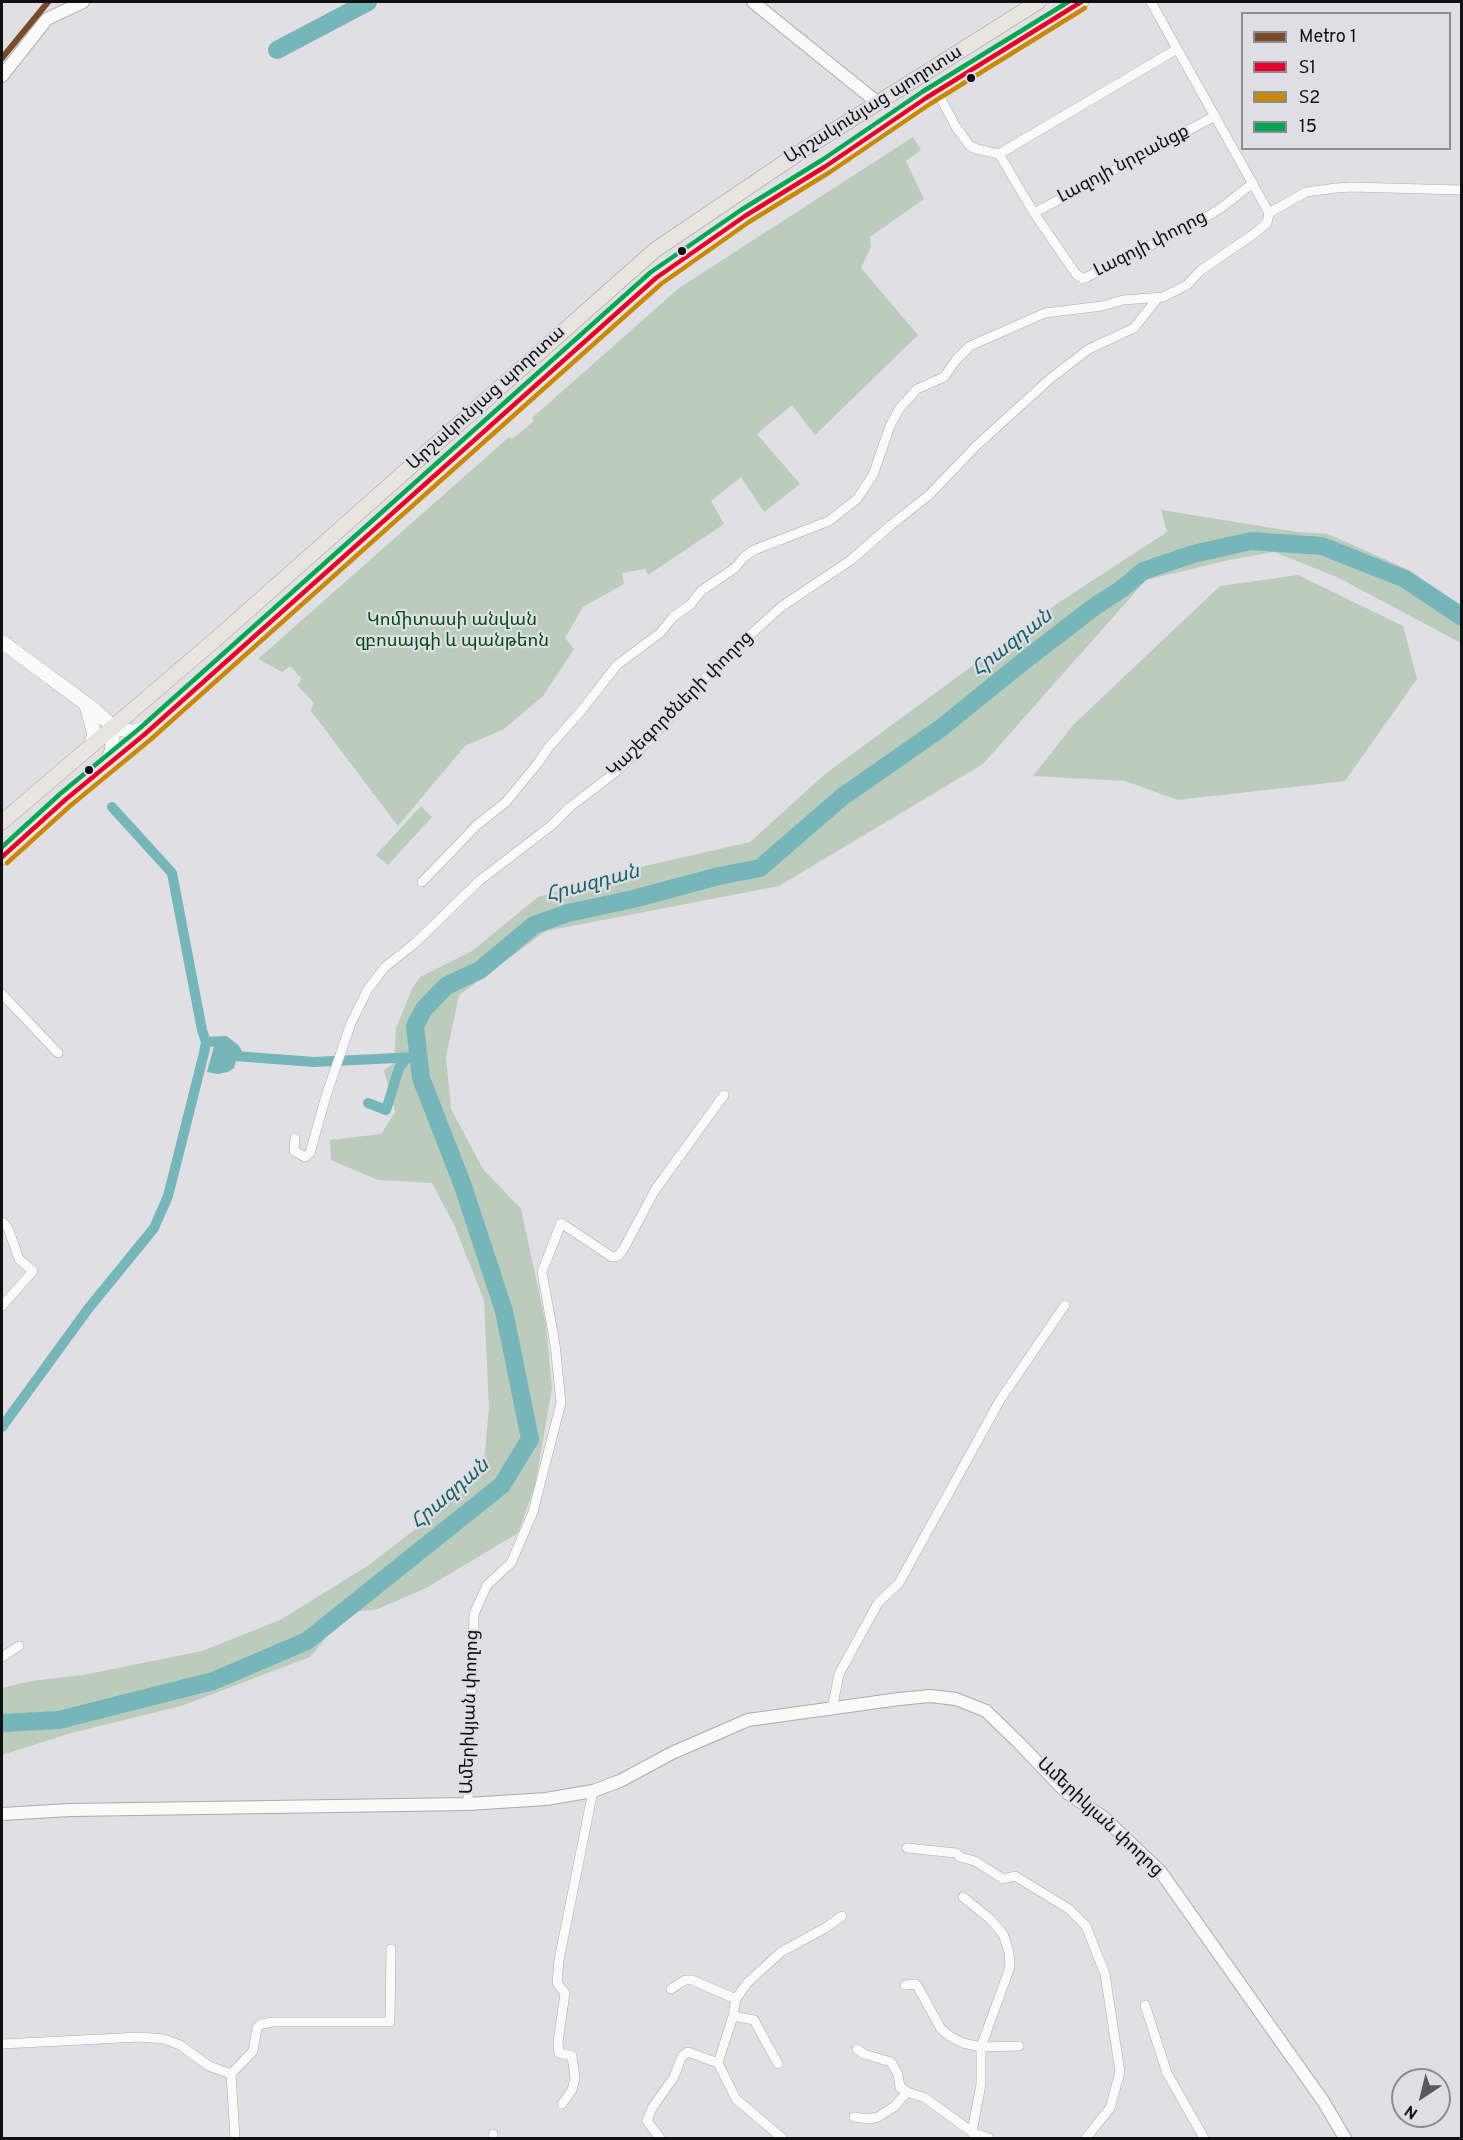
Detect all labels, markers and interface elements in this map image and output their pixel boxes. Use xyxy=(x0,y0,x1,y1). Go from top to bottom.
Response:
legend xyxy=(1241,12,1451,150)
text: Metro 1 xyxy=(1299,26,1357,49)
street label: Արշակունյաց պողոտա xyxy=(781,42,967,170)
text: Տ1 xyxy=(1299,57,1316,80)
unlabelled marker xyxy=(965,72,977,84)
text: Տ2 xyxy=(1299,87,1320,110)
text: 15 xyxy=(1299,116,1317,139)
street label: Լազոյի նրբանցք xyxy=(1054,121,1194,209)
street label: Լազոյի փողոց xyxy=(1091,207,1211,283)
unlabelled marker xyxy=(676,245,688,257)
street label: Արշակունյաց պողոտա xyxy=(403,322,571,476)
water label: Հրազդան xyxy=(968,605,1058,683)
park label: Կոմիտասի անվան զբոսայգի և պանթեոն xyxy=(355,610,549,652)
street label: Կաշեգործների փողոց xyxy=(603,627,759,783)
unlabelled marker xyxy=(83,764,95,776)
water label: Հրազդան xyxy=(544,861,642,909)
water label: Հրազդան xyxy=(407,1455,495,1535)
street label: Ամերիկյան փողոց xyxy=(457,1629,485,1795)
street label: Ամերիկյան փողոց xyxy=(1031,1754,1167,1882)
north arrow xyxy=(1391,2068,1451,2128)
text: N xyxy=(1401,2100,1422,2123)

